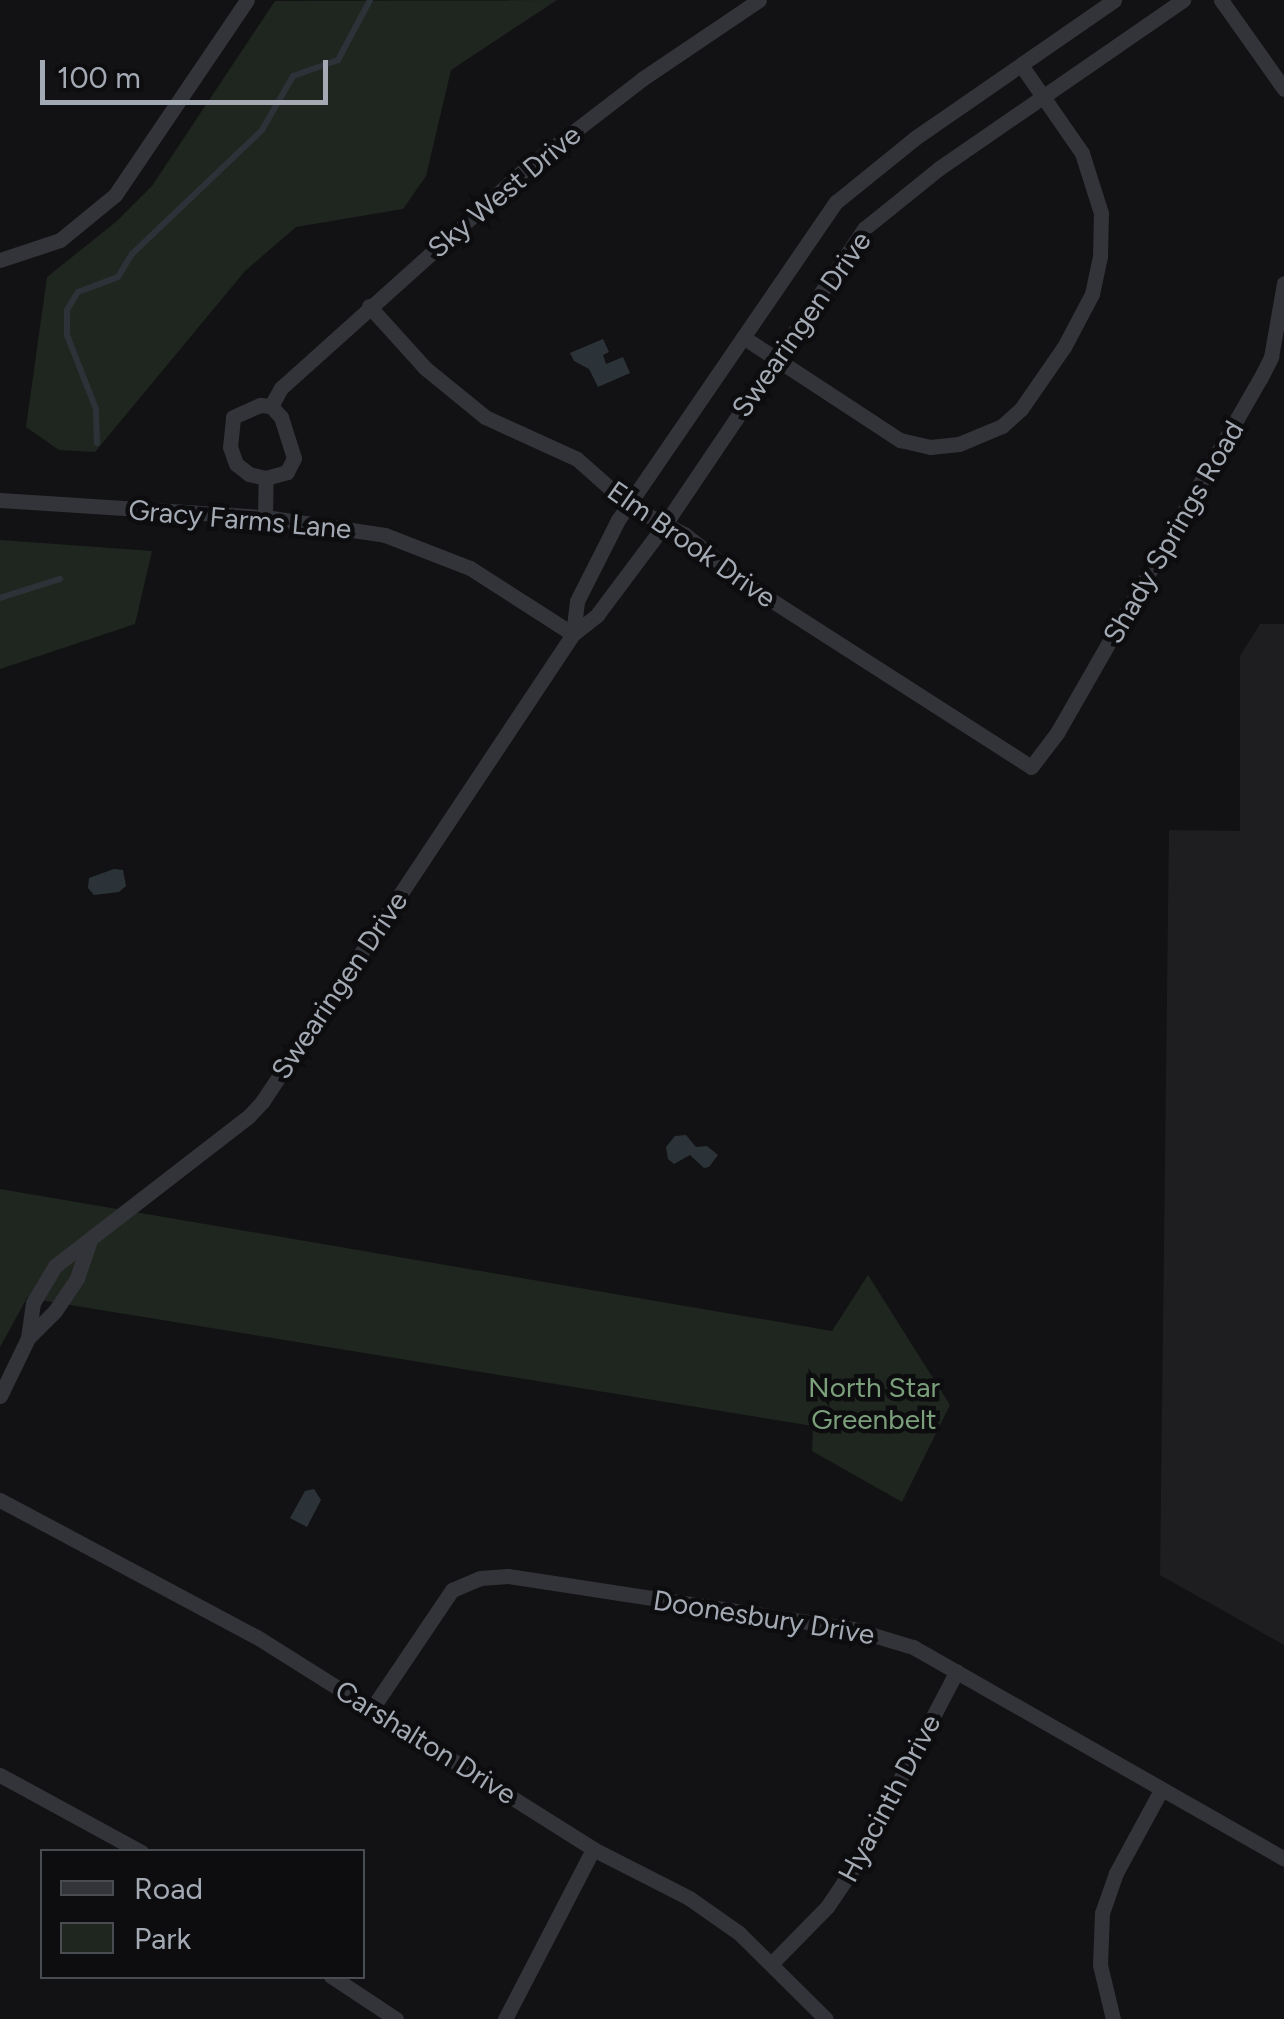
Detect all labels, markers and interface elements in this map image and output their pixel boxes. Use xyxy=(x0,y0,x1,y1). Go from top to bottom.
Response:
scale bar xyxy=(45,40,332,102)
text: 100 m xyxy=(57,59,141,96)
street label: Sky West Drive xyxy=(421,117,587,265)
street label: Swearingen Drive xyxy=(724,225,878,423)
street label: Shady Springs Road xyxy=(1096,415,1250,649)
street label: Elm Brook Drive xyxy=(601,474,783,614)
street label: Gracy Farms Lane xyxy=(127,493,353,545)
street label: Swearingen Drive xyxy=(264,885,414,1085)
park label: North Star Greenbelt xyxy=(808,1370,940,1436)
street label: Doonesbury Drive xyxy=(651,1583,877,1651)
street label: Carshalton Drive xyxy=(329,1673,523,1811)
street label: Hyacinth Drive xyxy=(831,1709,947,1887)
legend xyxy=(40,1849,365,1979)
text: Road xyxy=(134,1870,203,1907)
text: Park xyxy=(134,1920,191,1957)

